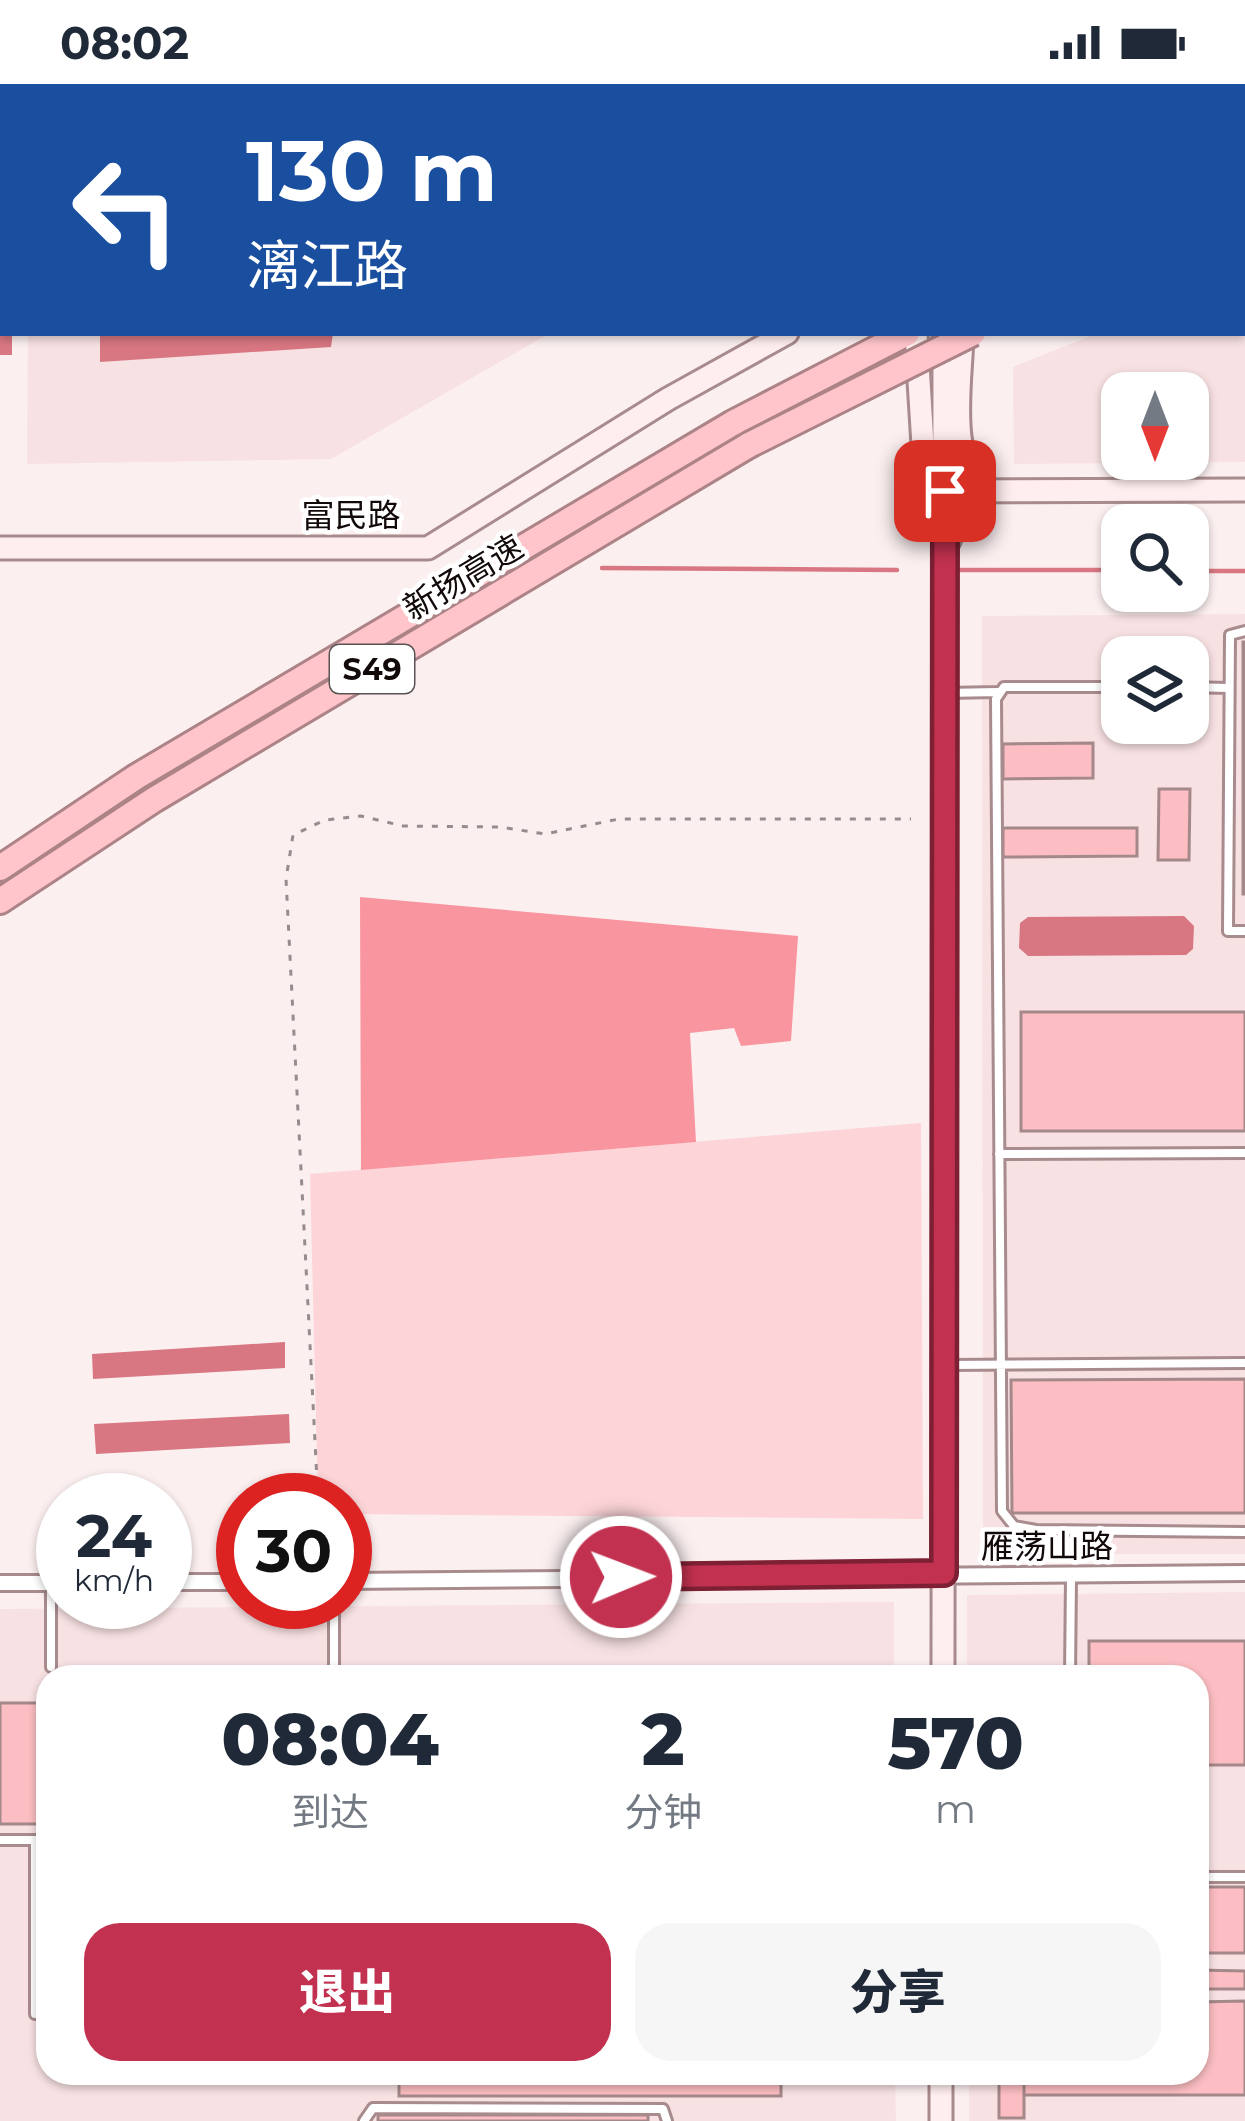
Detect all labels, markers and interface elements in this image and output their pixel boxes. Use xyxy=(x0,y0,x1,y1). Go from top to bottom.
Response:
text: 08:02 xyxy=(60,15,189,70)
text: 130 m xyxy=(246,120,498,222)
icon: left xyxy=(48,132,204,288)
text: 漓江路 xyxy=(246,233,408,299)
north arrow xyxy=(1101,372,1209,480)
map controls xyxy=(1101,372,1209,744)
pin xyxy=(894,440,996,542)
icon: arrive xyxy=(912,458,978,524)
street label: 富民路 xyxy=(302,495,401,535)
button: search xyxy=(1101,504,1209,612)
street label: 新扬高速 xyxy=(396,526,530,628)
button: layers xyxy=(1101,636,1209,744)
road number: S49 xyxy=(330,645,414,693)
speed limit sign: 30 xyxy=(216,1473,372,1629)
text: 24 xyxy=(76,1499,152,1572)
position arrow xyxy=(558,1514,684,1640)
street label: 雁荡山路 xyxy=(981,1526,1113,1566)
text: km/h xyxy=(74,1562,154,1599)
text: 08:04 xyxy=(221,1695,439,1783)
text: 2 xyxy=(642,1695,685,1783)
text: 570 xyxy=(887,1699,1024,1787)
text: m xyxy=(935,1785,976,1833)
text: 到达 xyxy=(291,1788,369,1836)
text: 分钟 xyxy=(624,1788,702,1836)
button: 退出 xyxy=(84,1923,611,2061)
button: 分享 xyxy=(635,1923,1161,2061)

